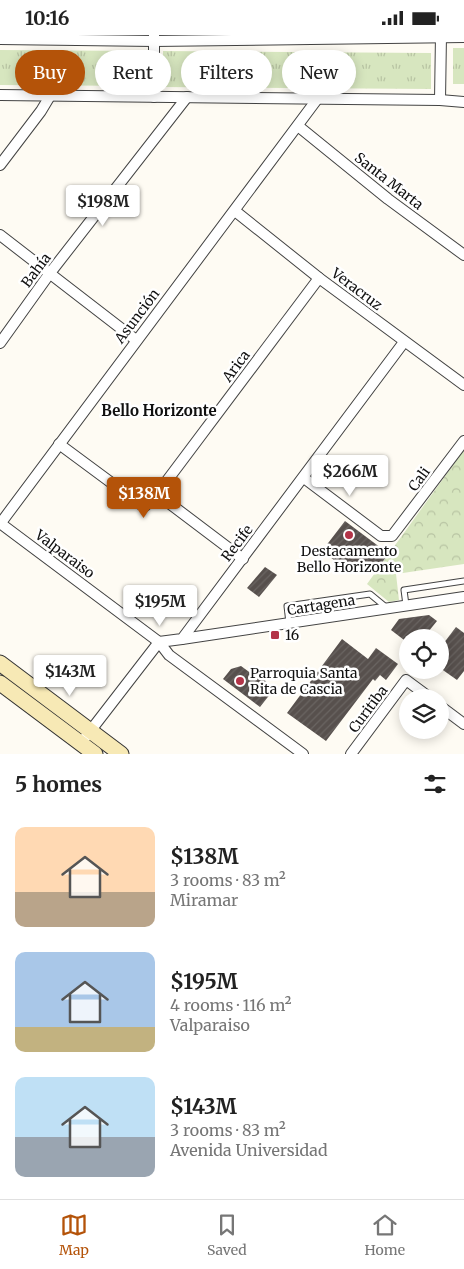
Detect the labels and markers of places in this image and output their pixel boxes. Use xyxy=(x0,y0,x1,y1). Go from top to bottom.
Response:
pin: $198M xyxy=(68,185,138,227)
pin: $266M xyxy=(315,455,385,497)
pin: $138M xyxy=(109,477,179,519)
marker: Destacamento Bello Horizonte xyxy=(343,529,355,541)
place label: Destacamento Bello Horizonte xyxy=(297,542,401,576)
pin: $195M xyxy=(125,585,195,627)
place label: 16 xyxy=(285,626,299,644)
marker: 16 xyxy=(269,629,281,641)
pin: $143M xyxy=(35,655,105,697)
place label: Parroquia Santa Rita de Cascia xyxy=(250,664,358,698)
marker: Parroquia Santa Rita de Cascia xyxy=(234,675,246,687)

